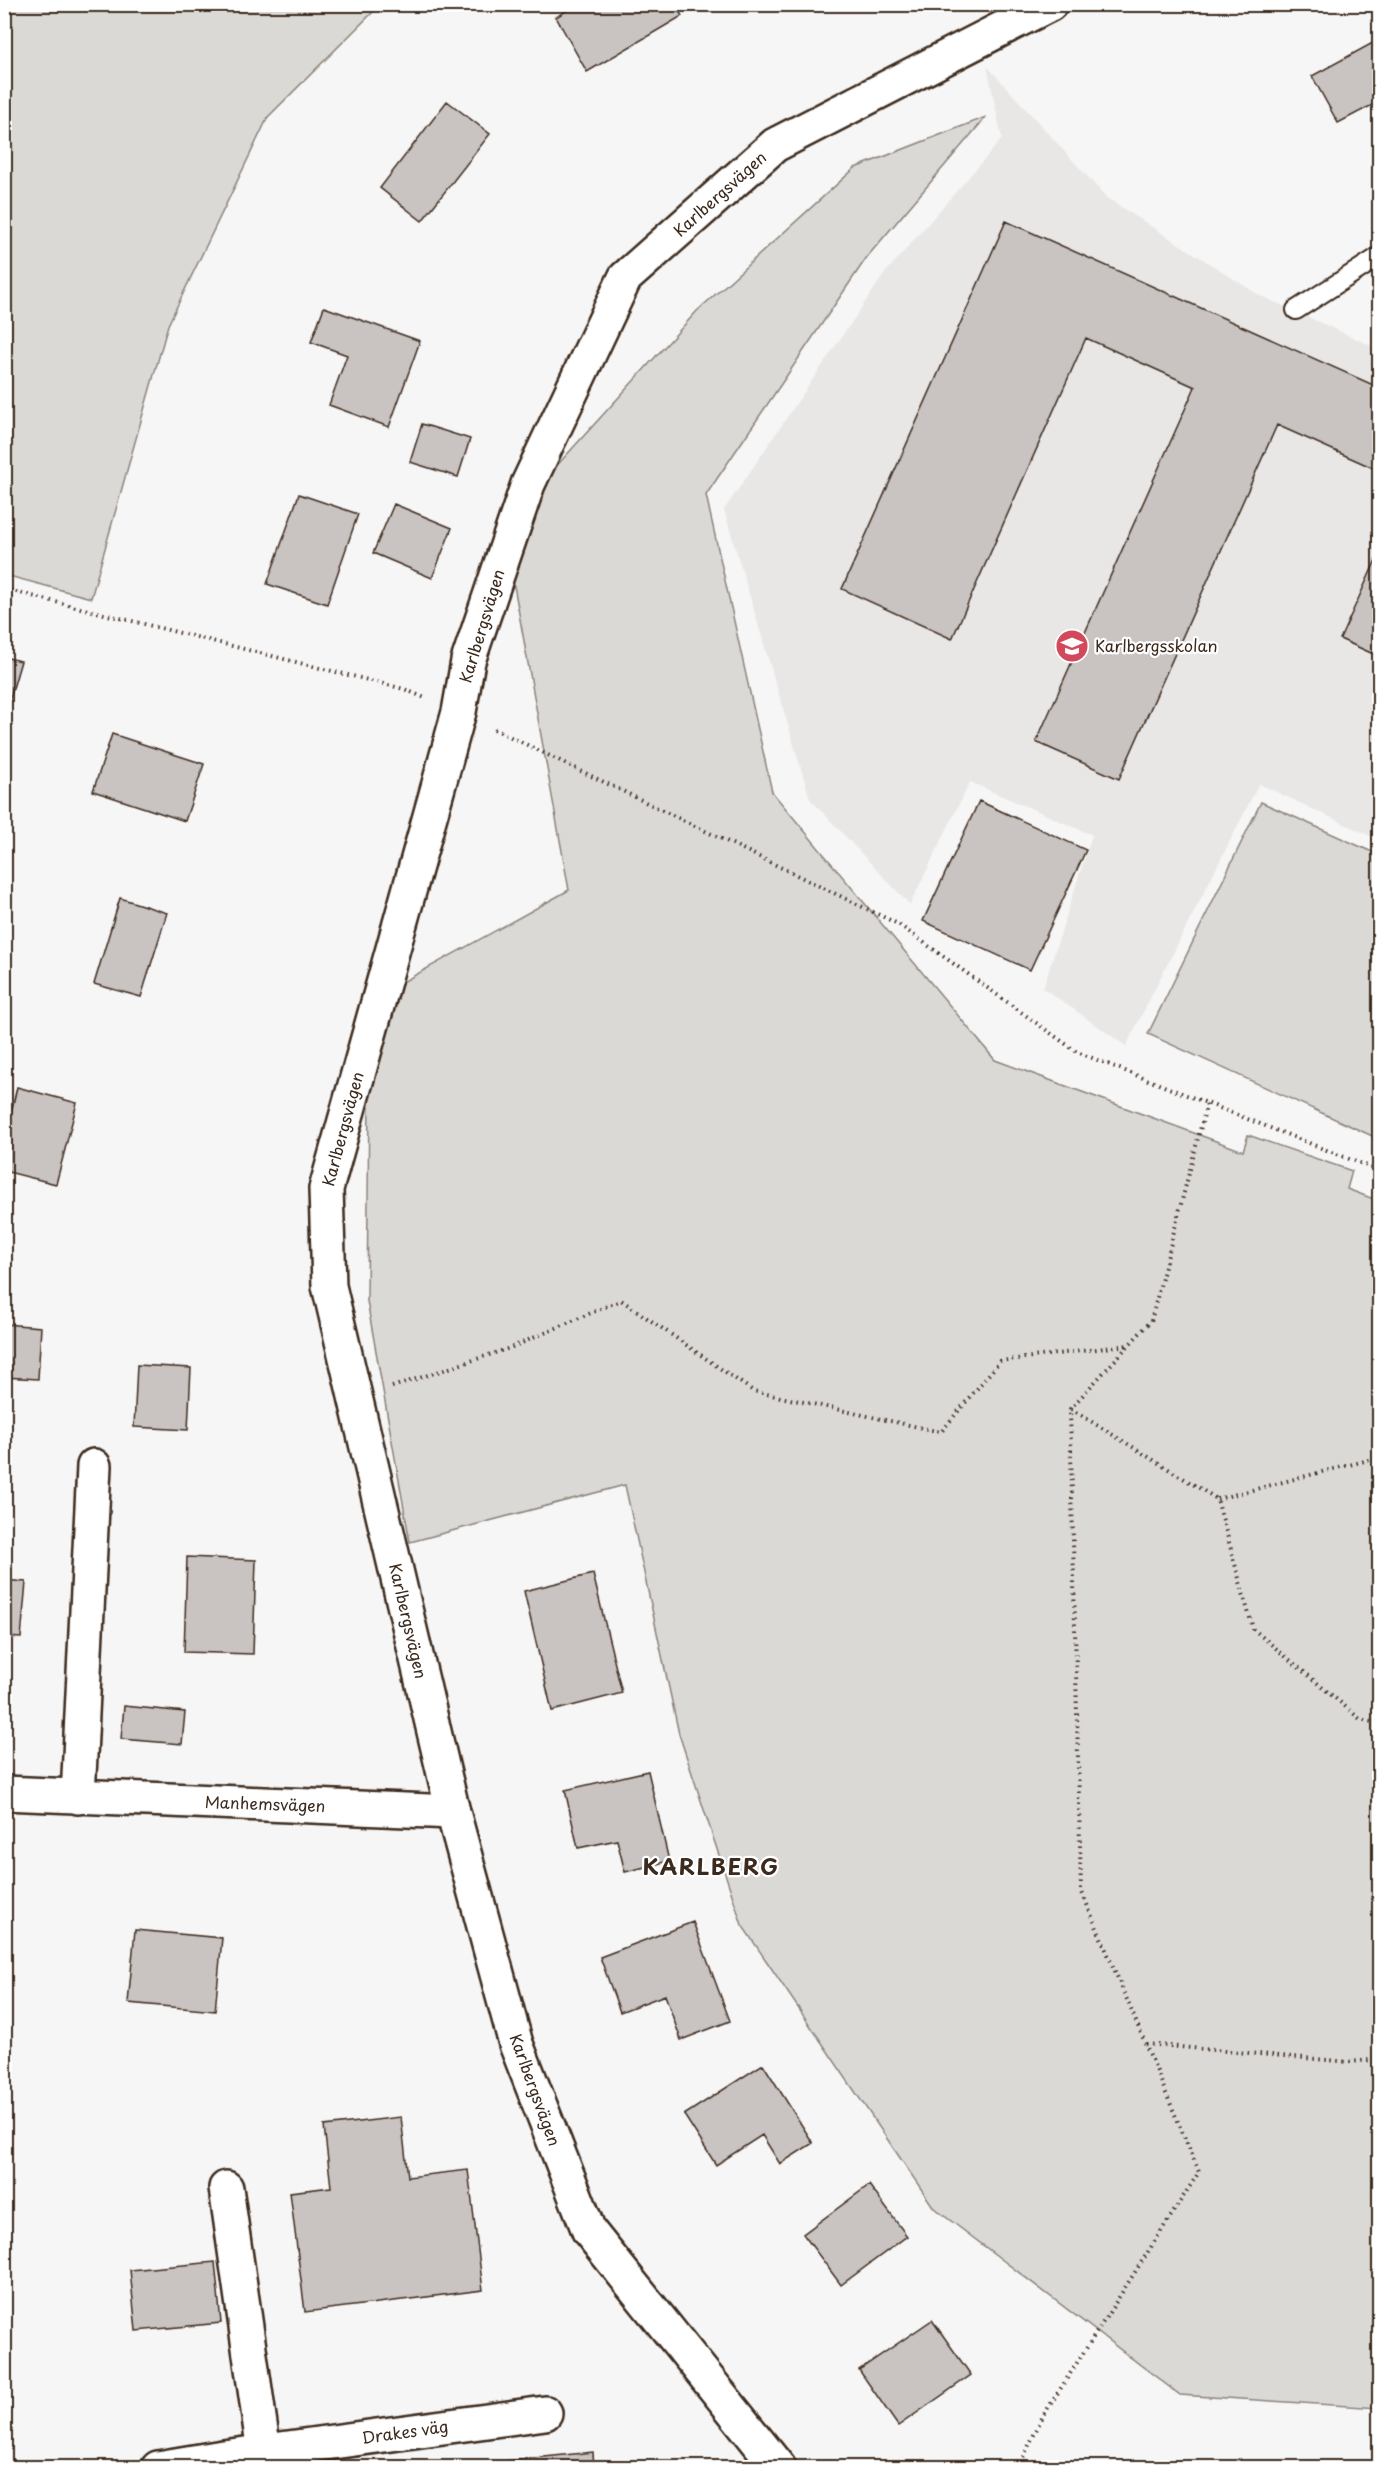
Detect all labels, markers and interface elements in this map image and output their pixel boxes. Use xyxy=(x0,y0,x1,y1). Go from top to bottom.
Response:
street label: Karlbergsvägen xyxy=(668,145,771,242)
street label: Karlbergsvägen xyxy=(452,566,510,685)
school or university icon: Karlbergsskolan xyxy=(1054,628,1090,664)
place label: Karlbergsskolan xyxy=(1095,633,1217,657)
street label: Karlbergsvägen xyxy=(315,1069,369,1189)
street label: Karlbergsvägen xyxy=(384,1561,434,1681)
street label: Manhemsvägen xyxy=(204,1789,326,1817)
district label: KARLBERG xyxy=(642,1849,780,1882)
street label: Karlbergsvägen xyxy=(505,2030,567,2149)
street label: Drakes väg xyxy=(360,2413,450,2449)

